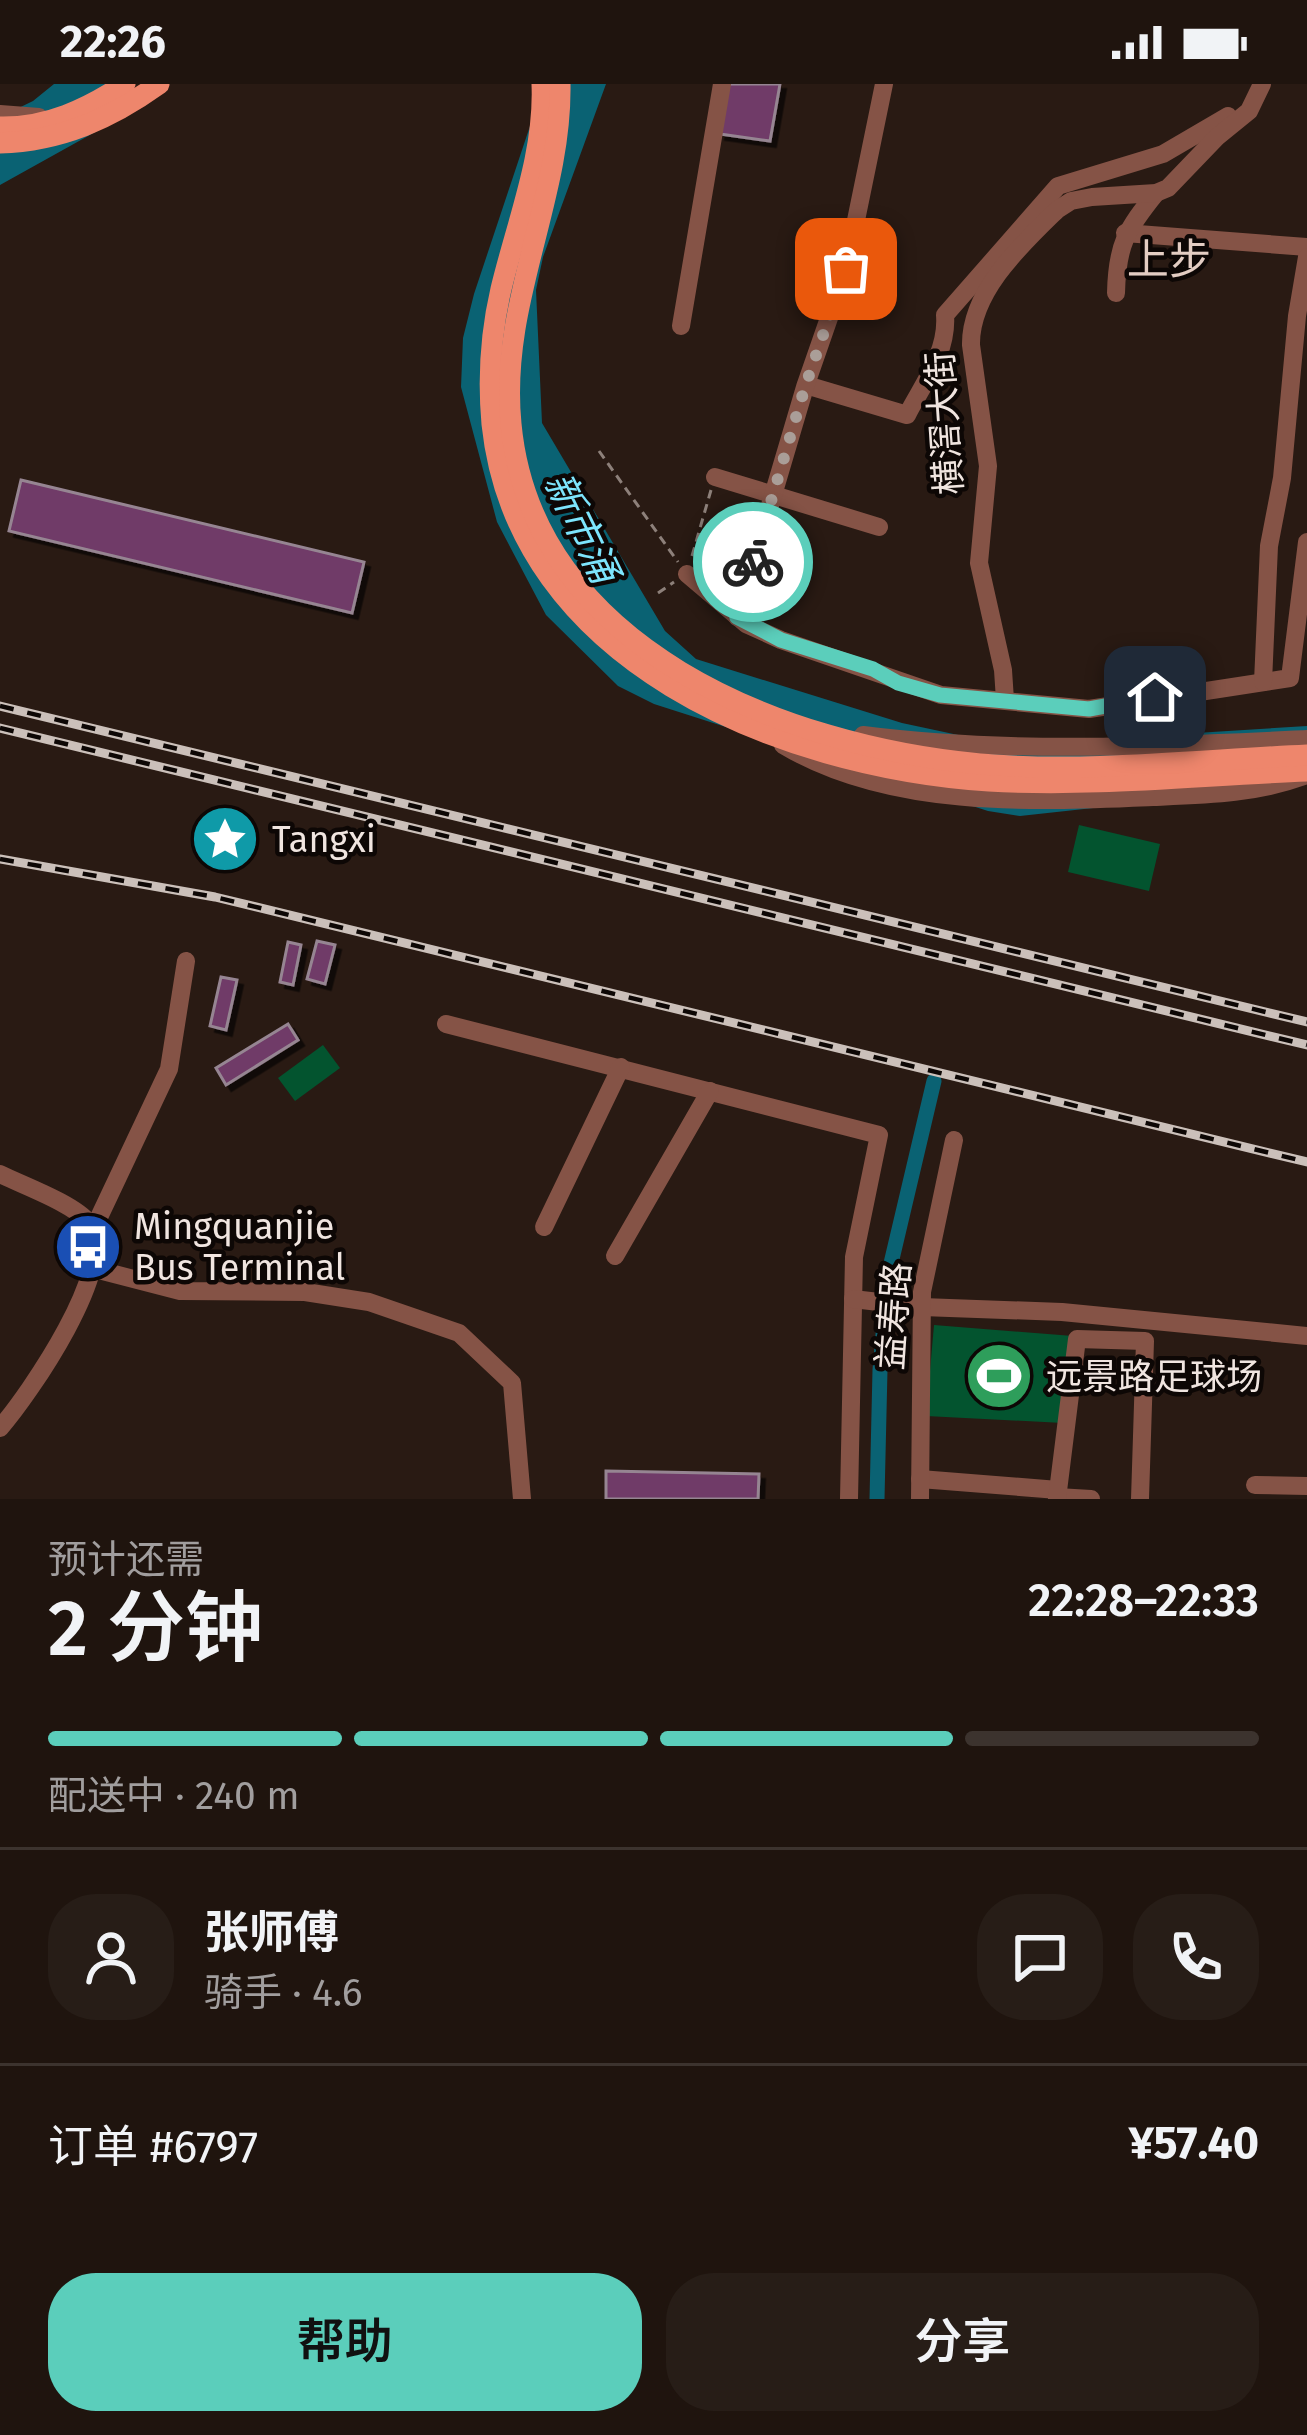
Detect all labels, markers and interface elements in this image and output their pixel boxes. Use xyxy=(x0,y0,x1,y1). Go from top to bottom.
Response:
text: 22:26 xyxy=(60,15,166,69)
pin xyxy=(795,218,897,320)
district label: 上步 xyxy=(1127,235,1211,285)
icon: bag xyxy=(813,236,879,302)
street label: 横滘大街 xyxy=(918,350,972,496)
water label: 新市涌 xyxy=(535,465,629,594)
courier xyxy=(693,502,813,622)
icon: bike xyxy=(720,529,786,595)
pin xyxy=(1104,646,1206,748)
icon: home xyxy=(1122,664,1188,730)
place icon: Tangxi xyxy=(190,804,260,874)
place label: Tangxi xyxy=(272,818,376,862)
place label: Mingquanjie Bus Terminal xyxy=(134,1205,345,1290)
bus stop icon: Mingquanjie Bus Terminal xyxy=(53,1212,123,1282)
street label: 益寿路 xyxy=(868,1261,920,1371)
sports icon: 远景路足球场 xyxy=(964,1341,1034,1411)
place label: 远景路足球场 xyxy=(1046,1355,1262,1399)
text: 预计还需 xyxy=(48,1537,204,1583)
text: 22:28–22:33 xyxy=(1028,1574,1259,1628)
text: 2 分钟 xyxy=(48,1582,263,1676)
text: 配送中 · 240 m xyxy=(48,1773,300,1819)
button: person xyxy=(48,1894,174,2020)
button: chat xyxy=(977,1894,1103,2020)
button: phone xyxy=(1133,1894,1259,2020)
text: 张师傅 xyxy=(204,1906,339,1960)
text: 骑手 · 4.6 xyxy=(204,1970,363,2016)
text: ¥57.40 xyxy=(1128,2116,1259,2170)
text: 订单 #6797 xyxy=(48,2120,258,2174)
button: 帮助 xyxy=(48,2273,642,2411)
button: 分享 xyxy=(666,2273,1259,2411)

